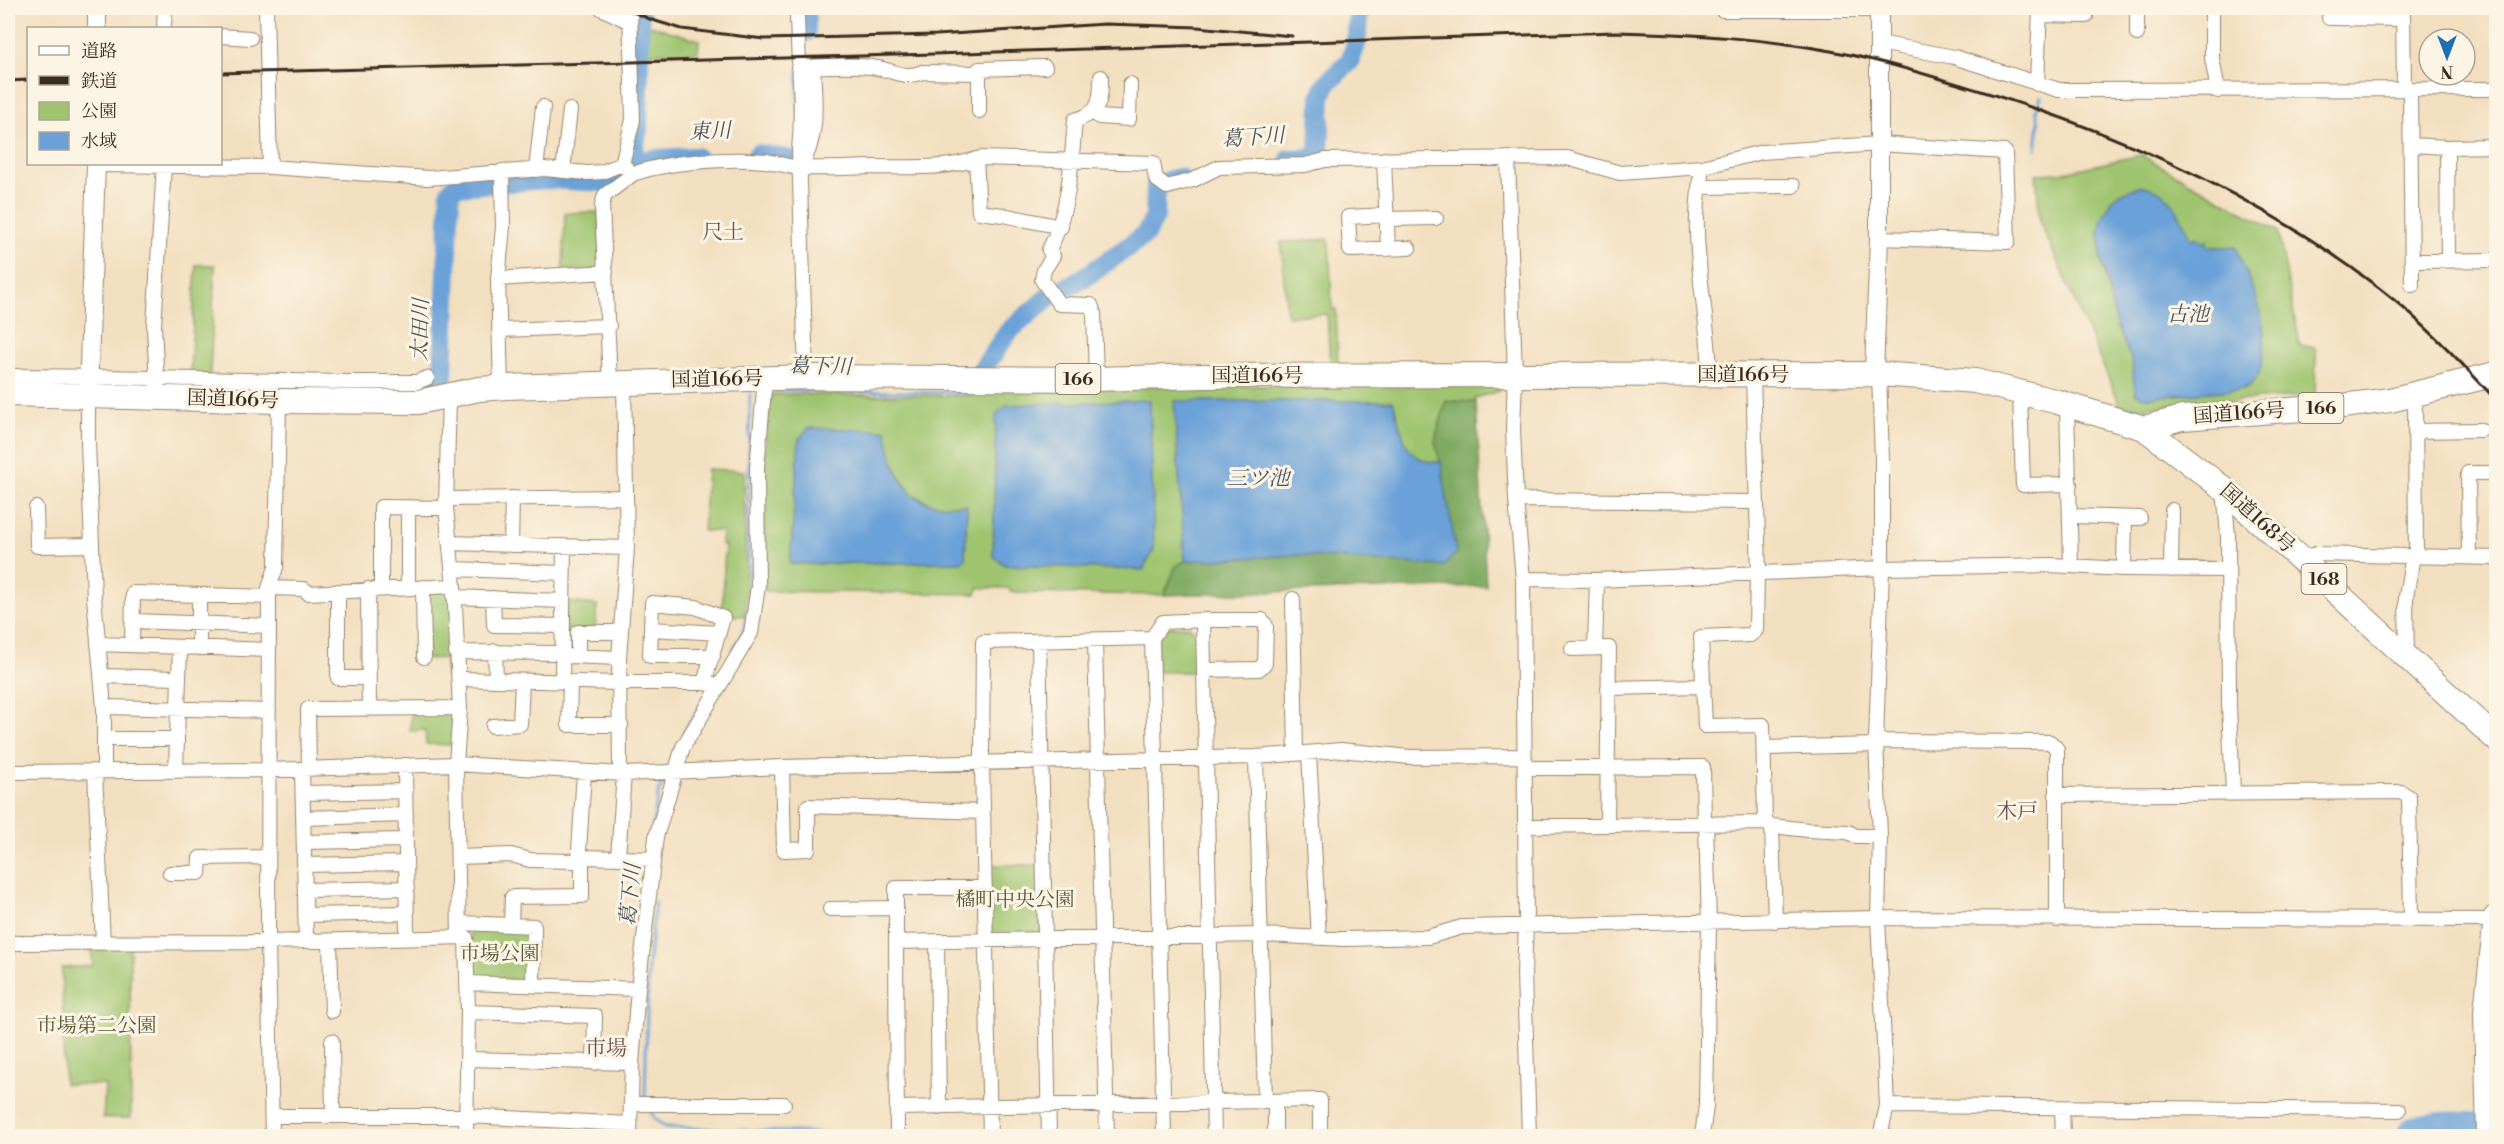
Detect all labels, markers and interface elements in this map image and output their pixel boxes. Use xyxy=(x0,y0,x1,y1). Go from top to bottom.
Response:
legend xyxy=(27,27,222,165)
north arrow xyxy=(2417,27,2477,87)
text: 道路 xyxy=(81,40,117,63)
text: N xyxy=(2440,61,2453,81)
text: 鉄道 xyxy=(81,70,117,93)
text: 公園 xyxy=(81,100,117,123)
water label: 東川 xyxy=(688,118,734,146)
water label: 葛下川 xyxy=(1221,123,1287,153)
text: 水域 xyxy=(81,130,117,153)
district label: 尺土 xyxy=(702,220,744,246)
water label: 太田川 xyxy=(407,296,435,362)
water label: 古池 xyxy=(2167,302,2211,328)
water label: 葛下川 xyxy=(788,353,854,381)
street label: 国道166号 xyxy=(1697,363,1789,388)
road number: 166 xyxy=(1056,364,1100,394)
street label: 国道166号 xyxy=(1211,364,1303,389)
street label: 国道166号 xyxy=(671,367,763,393)
street label: 国道166号 xyxy=(187,386,279,414)
road number: 166 xyxy=(2298,393,2344,423)
street label: 国道166号 xyxy=(2192,398,2286,430)
water label: 三ツ池 xyxy=(1227,466,1291,492)
street label: 国道168号 xyxy=(2214,479,2300,559)
road number: 168 xyxy=(2302,564,2346,594)
district label: 木戸 xyxy=(1996,799,2038,825)
water label: 葛下川 xyxy=(615,860,647,928)
park label: 橘町中央公園 xyxy=(955,888,1075,913)
park label: 市場公園 xyxy=(460,942,540,967)
park label: 市場第二公園 xyxy=(37,1014,157,1039)
district label: 市場 xyxy=(585,1036,627,1062)

